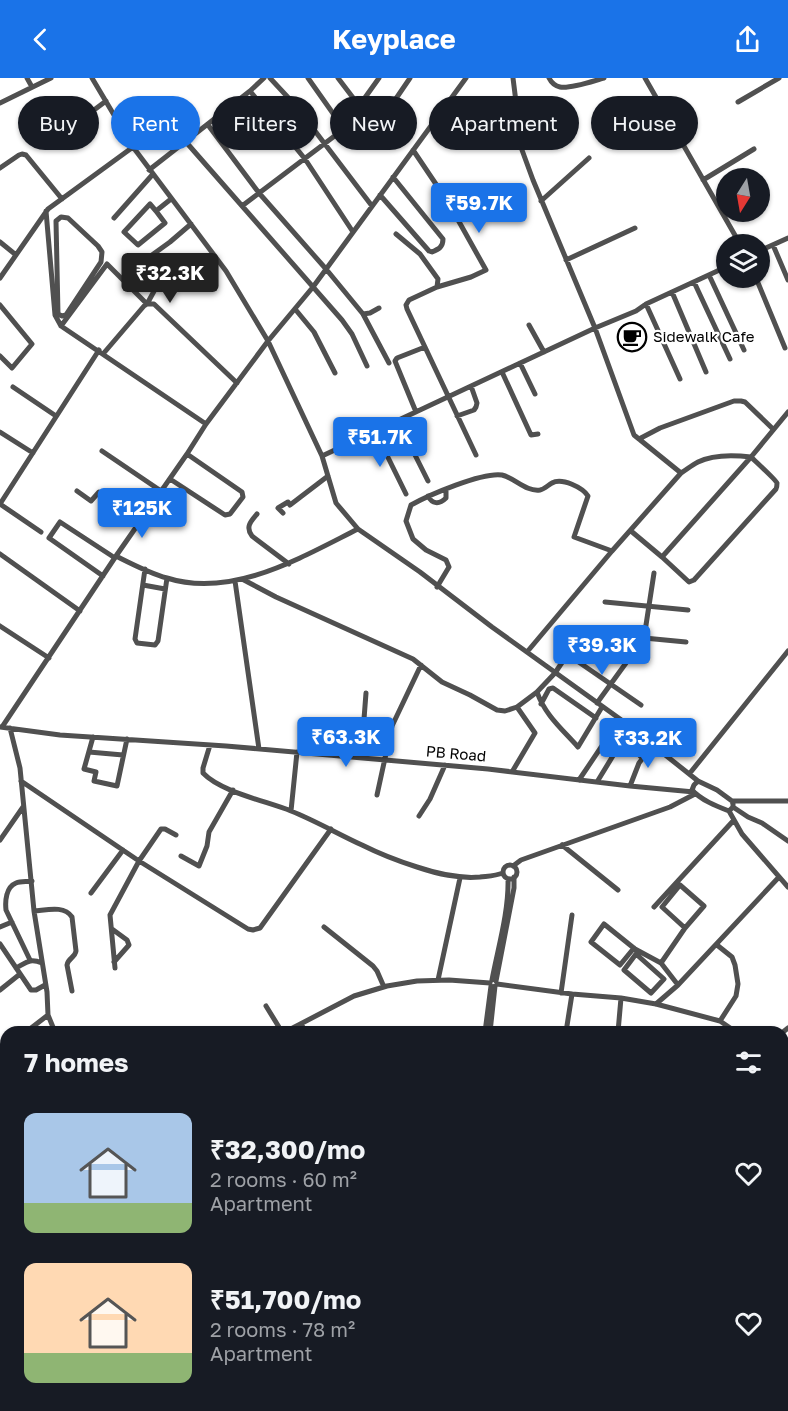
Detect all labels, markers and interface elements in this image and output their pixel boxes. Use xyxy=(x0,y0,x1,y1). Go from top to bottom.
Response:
icon: back xyxy=(24,23,57,56)
text: Keyplace xyxy=(332,23,456,55)
icon: share xyxy=(731,23,764,56)
chip: Buy xyxy=(18,96,99,150)
chip: Rent xyxy=(111,96,200,150)
chip: Filters xyxy=(212,96,318,150)
chip: New xyxy=(330,96,417,150)
chip: Apartment xyxy=(429,96,579,150)
chip: House xyxy=(591,96,698,150)
north arrow xyxy=(716,168,770,222)
map controls xyxy=(716,168,770,288)
pin: ₹59.7K xyxy=(430,183,528,234)
text: ₹59.7K xyxy=(445,190,513,214)
button: layers xyxy=(716,234,770,288)
pin: ₹32.3K xyxy=(121,253,219,304)
text: ₹32.3K xyxy=(136,260,204,284)
cafe icon: Sidewalk Cafe xyxy=(616,321,648,353)
place label: Sidewalk Cafe xyxy=(653,327,755,345)
pin: ₹51.7K xyxy=(331,417,429,468)
text: ₹51.7K xyxy=(347,424,413,448)
pin: ₹125K xyxy=(100,488,184,539)
text: ₹125K xyxy=(112,495,172,519)
pin: ₹39.3K xyxy=(553,625,651,676)
text: ₹39.3K xyxy=(567,632,637,656)
pin: ₹63.3K xyxy=(297,717,395,768)
pin: ₹33.2K xyxy=(599,718,697,769)
text: ₹63.3K xyxy=(311,724,381,748)
text: ₹33.2K xyxy=(614,725,682,749)
street label: PB Road xyxy=(425,741,487,765)
icon: filters xyxy=(732,1046,765,1079)
text: 7 homes xyxy=(24,1047,129,1078)
text: ₹32,300/mo xyxy=(210,1134,365,1165)
icon: home xyxy=(72,1137,144,1209)
icon: heart xyxy=(732,1157,765,1190)
text: 2 rooms · 60 m² xyxy=(210,1167,357,1191)
text: Apartment xyxy=(210,1191,313,1215)
text: ₹51,700/mo xyxy=(210,1284,361,1315)
icon: home xyxy=(72,1287,144,1359)
icon: heart xyxy=(732,1307,765,1340)
text: 2 rooms · 78 m² xyxy=(210,1317,355,1341)
text: Apartment xyxy=(210,1341,313,1365)

